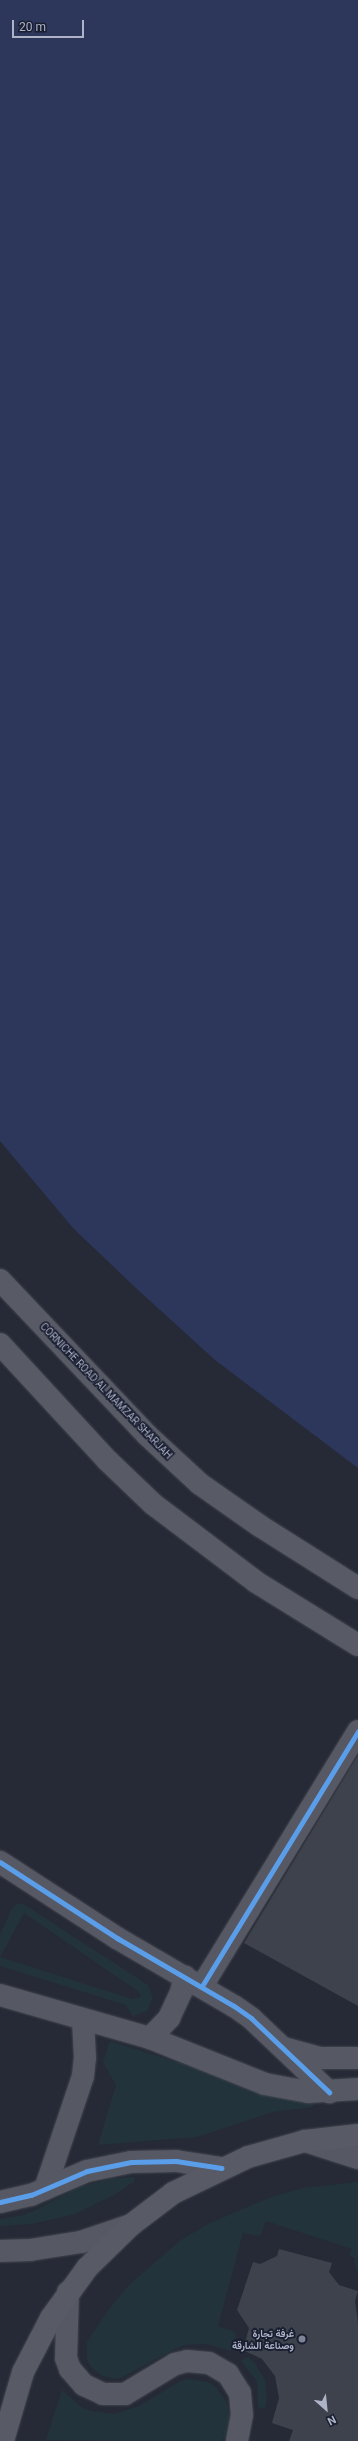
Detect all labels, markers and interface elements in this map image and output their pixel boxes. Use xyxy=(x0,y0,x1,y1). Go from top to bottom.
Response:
scale bar xyxy=(14,12,86,38)
text: 20 m xyxy=(19,20,46,34)
street label: CORNICHE ROAD AL MAMZAR SHARJAH xyxy=(38,1321,174,1461)
place label: غرفة تجارة وصناعة الشارقة xyxy=(232,2327,294,2350)
marker: غرفة تجارة وصناعة الشارقة xyxy=(297,2334,307,2344)
north arrow xyxy=(306,2389,346,2429)
text: N xyxy=(325,2413,338,2428)

